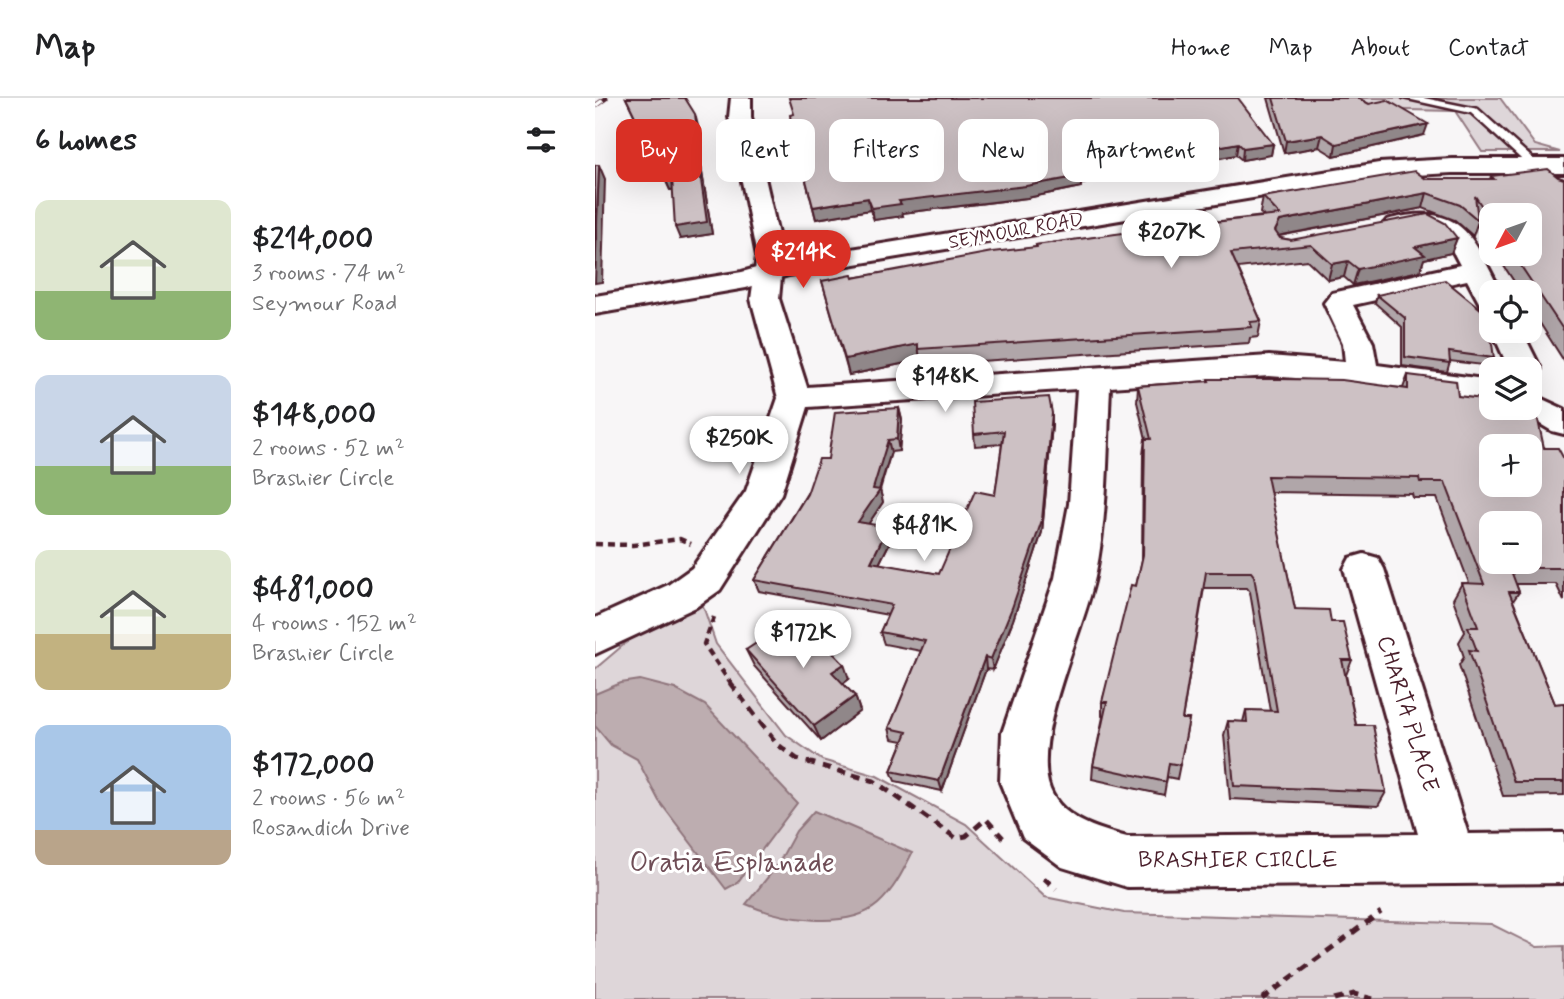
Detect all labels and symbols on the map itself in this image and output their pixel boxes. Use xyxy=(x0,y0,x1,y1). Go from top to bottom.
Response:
north arrow xyxy=(1479,203,1542,266)
street label: SEYMOUR ROAD xyxy=(946,207,1086,255)
pin: $207K xyxy=(1122,211,1220,270)
pin: $214K xyxy=(754,230,852,290)
pin: $148K xyxy=(896,354,994,414)
pin: $250K xyxy=(690,416,788,476)
pin: $481K xyxy=(875,504,973,563)
pin: $172K xyxy=(754,610,852,670)
street label: CHARTA PLACE xyxy=(1369,632,1445,796)
park label: Oratia Esplanade xyxy=(629,845,835,882)
street label: BRASHIER CIRCLE xyxy=(1138,846,1338,876)

